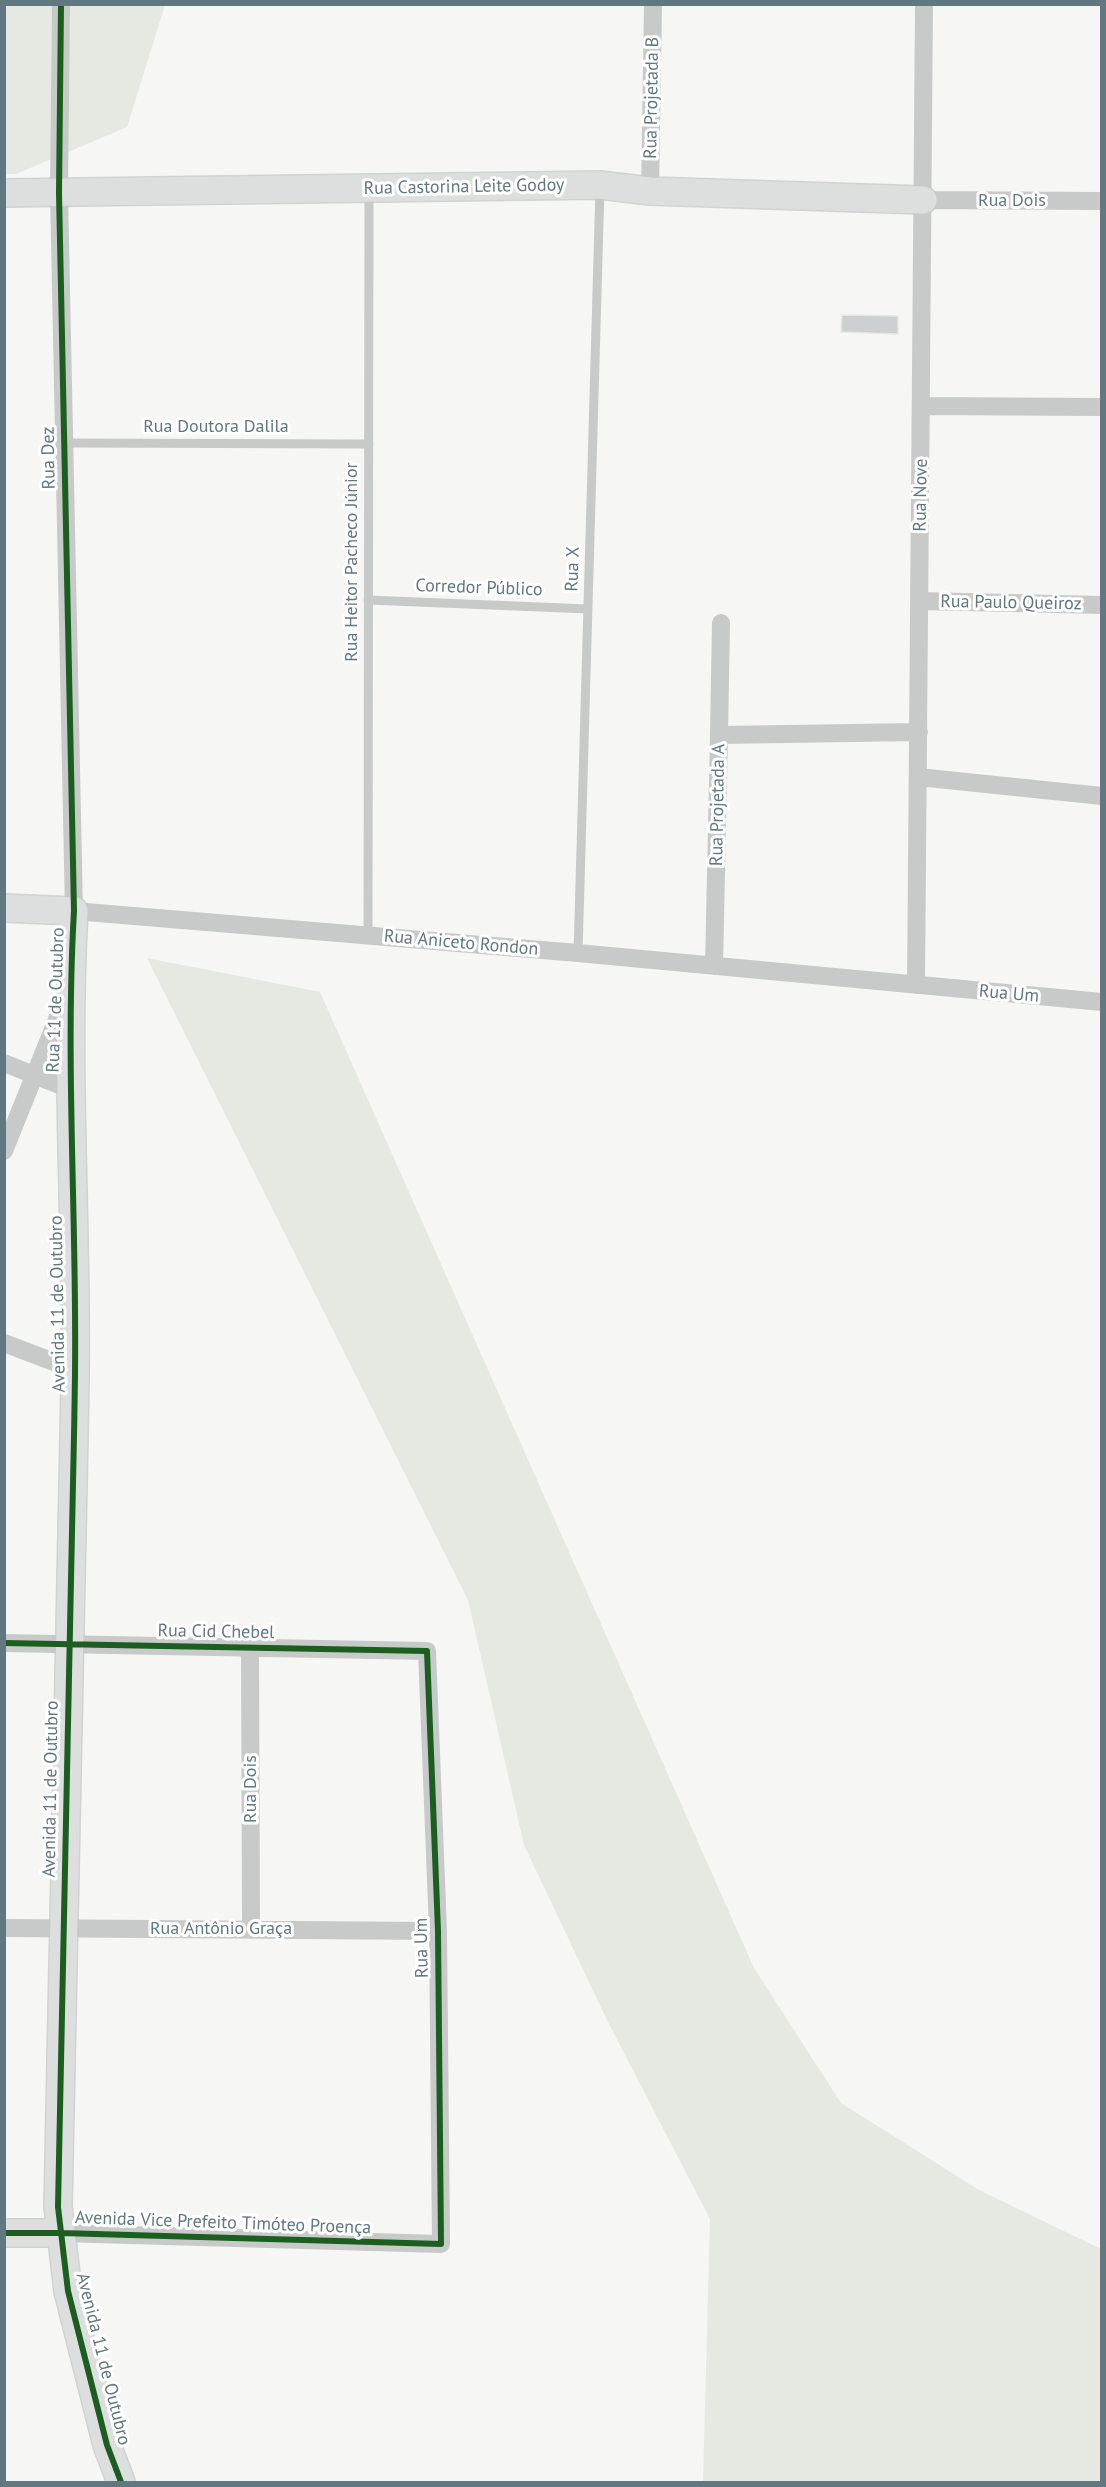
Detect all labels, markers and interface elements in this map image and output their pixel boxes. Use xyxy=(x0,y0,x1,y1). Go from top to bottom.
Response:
street label: Rua Projetada B xyxy=(640,37,664,159)
street label: Rua Castorina Leite Godoy xyxy=(363,174,565,200)
street label: Rua Dois xyxy=(978,190,1046,212)
street label: Rua Doutora Dalila xyxy=(143,416,289,438)
street label: Rua Dez xyxy=(38,426,60,490)
street label: Rua Nove xyxy=(910,458,932,532)
street label: Rua Heitor Pacheco Júnior xyxy=(341,462,363,662)
street label: Rua X xyxy=(561,546,585,592)
street label: Corredor Público xyxy=(415,575,543,601)
street label: Rua Paulo Queiroz xyxy=(940,591,1082,615)
street label: Rua Projetada A xyxy=(706,744,730,866)
street label: Rua Aniceto Rondon xyxy=(383,925,539,961)
street label: Rua 11 de Outubro xyxy=(43,927,69,1073)
street label: Rua Um xyxy=(978,981,1040,1007)
street label: Avenida 11 de Outubro xyxy=(46,1215,70,1393)
street label: Rua Cid Chebel xyxy=(157,1620,275,1644)
street label: Avenida 11 de Outubro xyxy=(39,1700,63,1878)
street label: Rua Dois xyxy=(240,1755,262,1823)
street label: Rua Antônio Graça xyxy=(150,1918,292,1940)
street label: Rua Um xyxy=(411,1918,433,1978)
street label: Avenida Vice Prefeito Timóteo Proença xyxy=(74,2207,372,2239)
street label: Avenida 11 de Outubro xyxy=(71,2271,135,2447)

